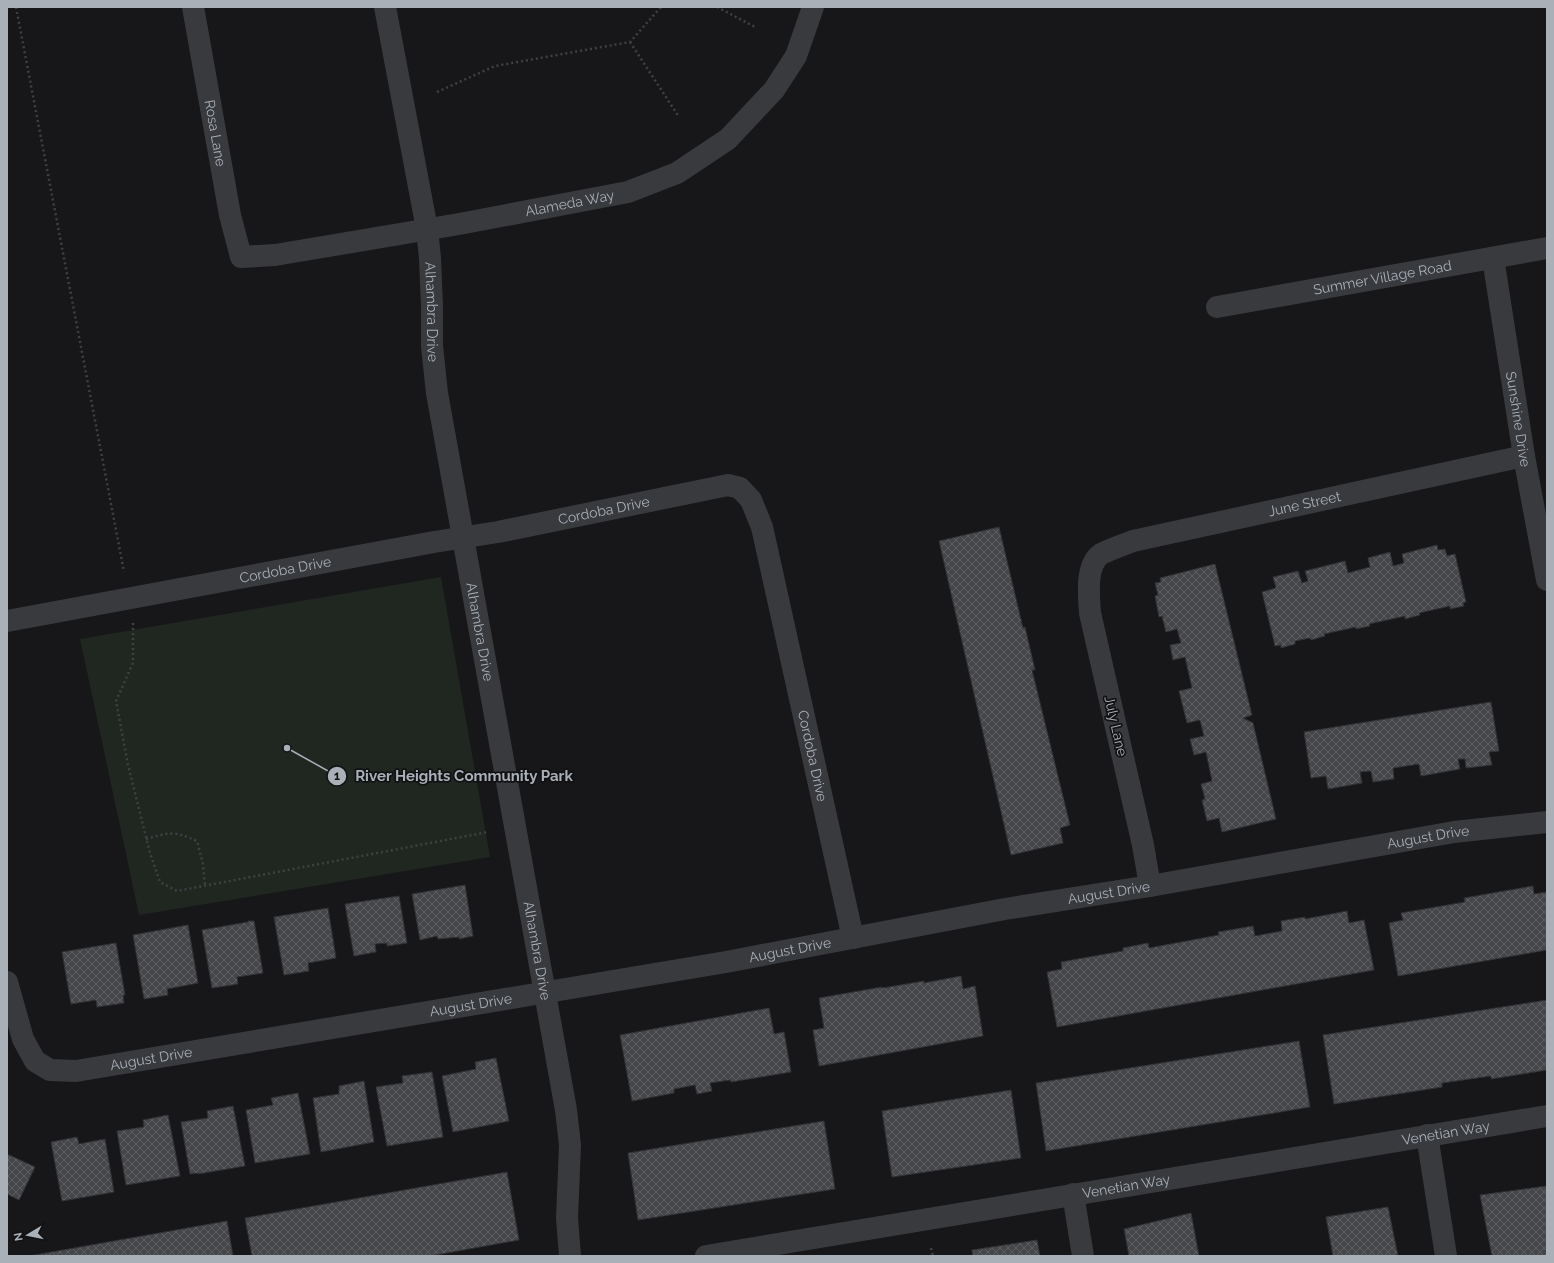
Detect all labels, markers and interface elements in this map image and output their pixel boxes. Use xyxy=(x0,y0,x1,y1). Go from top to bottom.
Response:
street label: Rosa Lane xyxy=(202,98,229,168)
street label: Alameda Way xyxy=(524,187,616,219)
street label: Summer Village Road xyxy=(1312,257,1453,298)
street label: Alhambra Drive xyxy=(422,261,442,363)
street label: Sunshine Drive xyxy=(1503,370,1534,468)
street label: June Street xyxy=(1267,488,1343,519)
street label: Cordoba Drive xyxy=(557,493,651,528)
street label: Cordoba Drive xyxy=(238,553,332,586)
street label: Alhambra Drive xyxy=(463,581,497,682)
street label: July Lane xyxy=(1101,694,1131,758)
street label: Cordoba Drive xyxy=(795,709,831,803)
callout: River Heights Community Park xyxy=(327,762,581,789)
text: River Heights Community Park xyxy=(355,767,573,785)
text: 1 xyxy=(334,769,340,783)
street label: August Drive xyxy=(1386,822,1470,852)
street label: August Drive xyxy=(1067,878,1151,907)
street label: Alhambra Drive xyxy=(521,900,554,1001)
street label: August Drive xyxy=(748,934,832,965)
street label: August Drive xyxy=(428,990,513,1020)
street label: August Drive xyxy=(109,1044,193,1073)
street label: Venetian Way xyxy=(1401,1118,1491,1148)
street label: Venetian Way xyxy=(1081,1171,1172,1201)
north arrow xyxy=(8,1215,48,1255)
text: N xyxy=(12,1231,26,1242)

